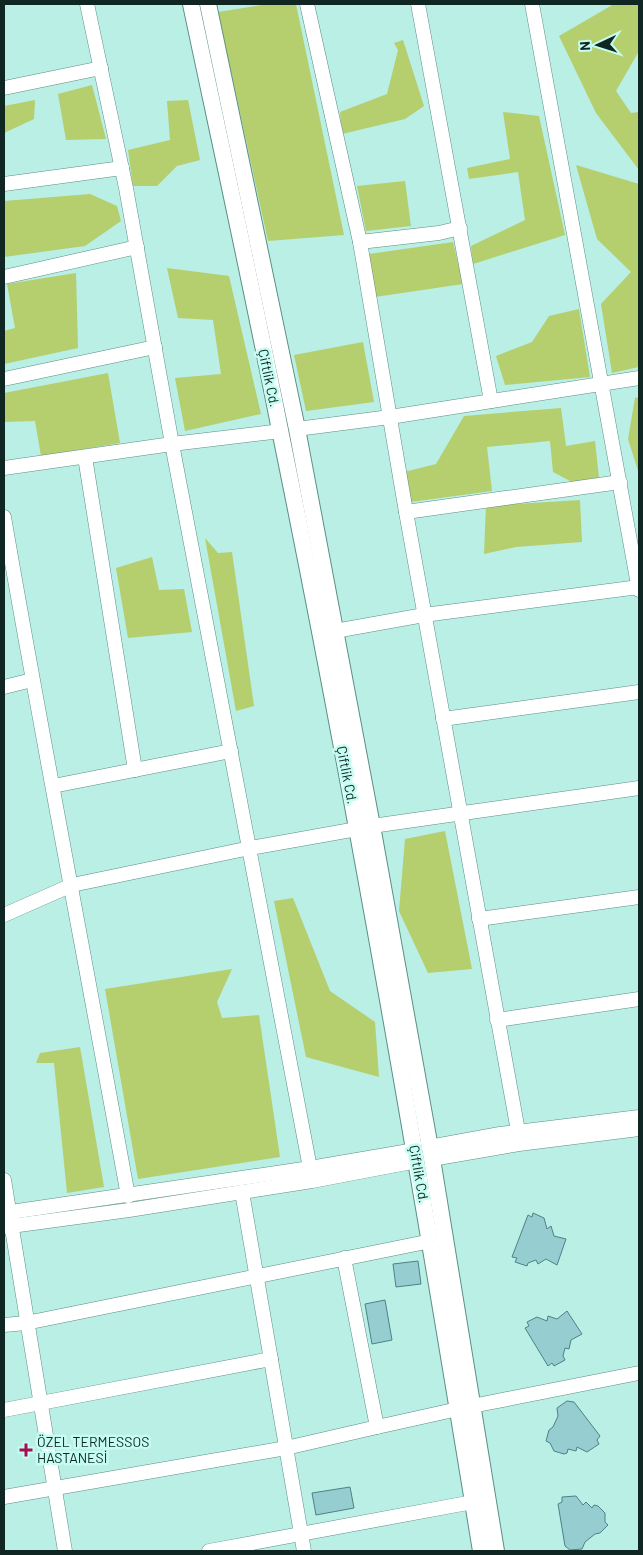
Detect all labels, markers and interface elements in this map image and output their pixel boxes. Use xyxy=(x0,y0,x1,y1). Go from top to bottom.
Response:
north arrow xyxy=(573,20,623,70)
text: N xyxy=(576,41,593,51)
street label: Çiftlik Cd. xyxy=(255,347,284,408)
street label: Çiftlik Cd. xyxy=(334,744,361,805)
street label: Çiftlik Cd. xyxy=(406,1143,433,1204)
place label: ÖZEL TERMESSOS HASTANESİ xyxy=(37,1433,149,1466)
marker: ÖZEL TERMESSOS HASTANESİ xyxy=(19,1443,33,1457)

